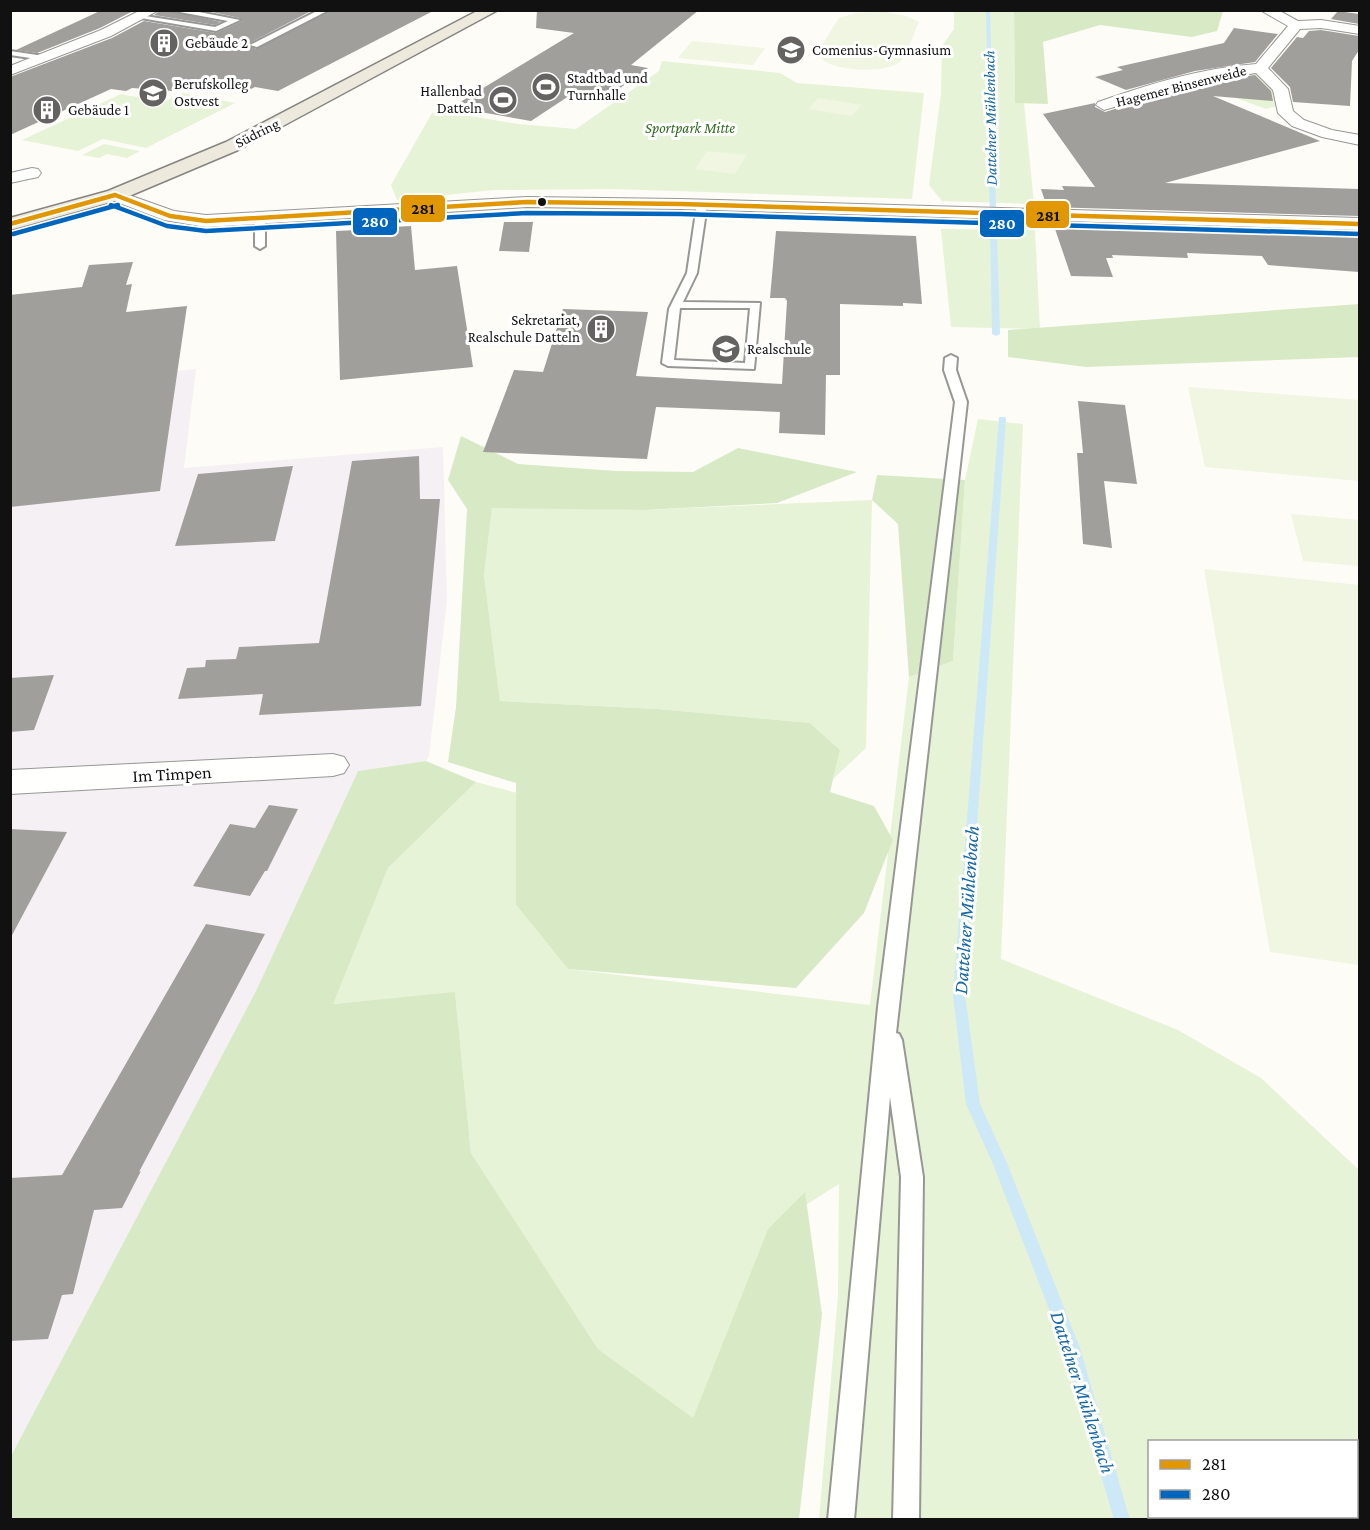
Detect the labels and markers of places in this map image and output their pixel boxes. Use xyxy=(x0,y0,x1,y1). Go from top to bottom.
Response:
building icon: Gebäude 2 xyxy=(148,27,180,59)
school or university icon: Comenius-Gymnasium xyxy=(775,34,807,66)
place label: Gebäude 2 xyxy=(185,35,248,51)
place label: Comenius-Gymnasium xyxy=(812,42,951,59)
place label: Stadtbad und Turnhalle xyxy=(567,70,648,103)
sports icon: Stadtbad und Turnhalle xyxy=(530,71,562,103)
place label: Berufskolleg Ostvest xyxy=(174,76,249,109)
school or university icon: Berufskolleg Ostvest xyxy=(137,77,169,109)
place label: Hallenbad Datteln xyxy=(420,83,482,116)
sports icon: Hallenbad Datteln xyxy=(487,84,519,116)
building icon: Gebäude 1 xyxy=(31,94,63,126)
place label: Gebäude 1 xyxy=(68,102,129,118)
unlabelled marker xyxy=(536,196,548,208)
place label: Sekretariat, Realschule Datteln xyxy=(468,312,580,345)
building icon: Sekretariat, Realschule Datteln xyxy=(585,313,617,345)
school or university icon: Realschule xyxy=(710,333,742,365)
place label: Realschule xyxy=(747,341,812,357)

